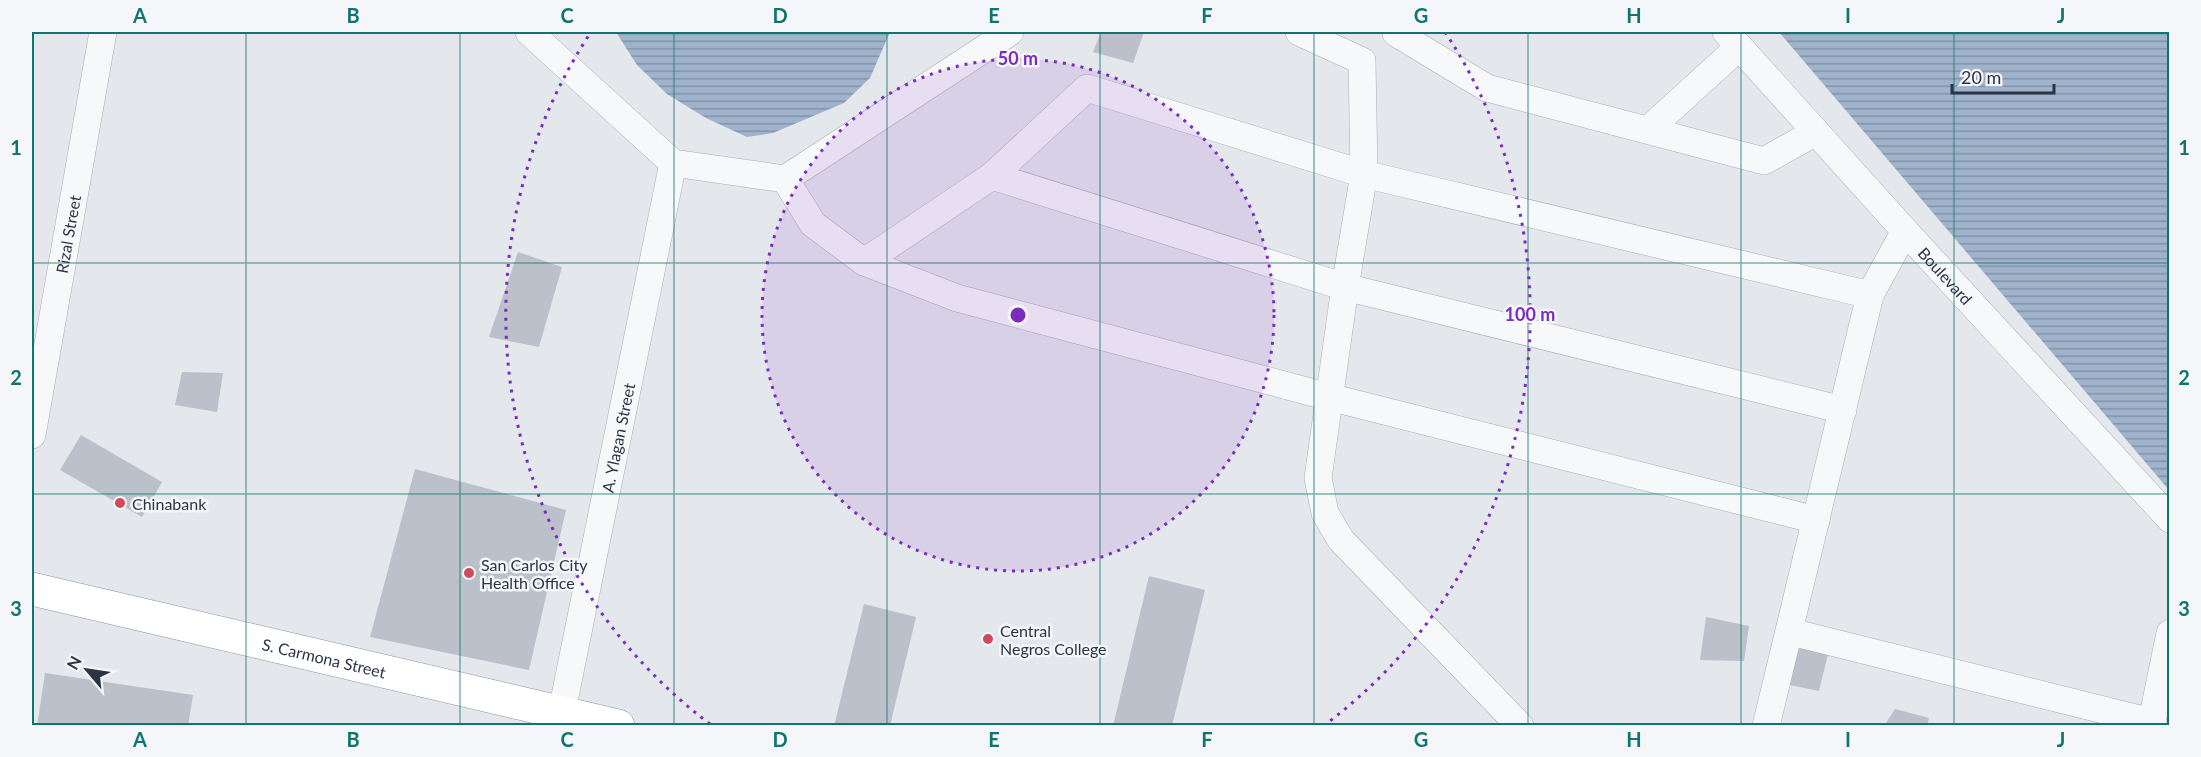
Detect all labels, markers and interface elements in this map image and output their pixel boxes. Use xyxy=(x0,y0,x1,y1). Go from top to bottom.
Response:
text: A xyxy=(132,3,147,27)
text: B xyxy=(346,3,360,27)
text: C xyxy=(560,3,574,27)
text: D xyxy=(772,3,788,27)
text: E xyxy=(988,3,1000,27)
text: F xyxy=(1201,3,1213,27)
text: G xyxy=(1414,3,1428,27)
text: H xyxy=(1626,3,1642,27)
text: I xyxy=(1845,3,1851,27)
text: J xyxy=(2057,3,2065,27)
text: 50 m xyxy=(998,47,1038,69)
scale bar xyxy=(1952,57,2054,95)
text: 20 m xyxy=(1961,66,2001,88)
text: 1 xyxy=(10,135,22,159)
text: 1 xyxy=(2178,135,2190,159)
street label: Rizal Street xyxy=(51,193,84,275)
street label: Boulevard xyxy=(1915,243,1977,308)
text: 100 m xyxy=(1505,303,1555,325)
centre of rings xyxy=(1008,305,1028,325)
text: 2 xyxy=(10,365,22,389)
text: 2 xyxy=(2178,365,2190,389)
street label: A. Ylagan Street xyxy=(597,381,638,494)
place label: Chinabank xyxy=(132,494,207,513)
marker: Chinabank xyxy=(113,496,127,510)
place label: San Carlos City Health Office xyxy=(481,555,588,592)
marker: San Carlos City Health Office xyxy=(462,566,476,580)
text: 3 xyxy=(10,596,22,620)
text: 3 xyxy=(2178,596,2190,620)
place label: Central Negros College xyxy=(1000,621,1107,658)
marker: Central Negros College xyxy=(981,632,995,646)
street label: S. Carmona Street xyxy=(260,634,388,681)
north arrow xyxy=(57,640,117,700)
text: N xyxy=(62,652,85,672)
text: A xyxy=(132,727,147,751)
text: B xyxy=(346,727,360,751)
text: C xyxy=(560,727,574,751)
text: D xyxy=(772,727,788,751)
text: E xyxy=(988,727,1000,751)
text: F xyxy=(1201,727,1213,751)
text: G xyxy=(1414,727,1428,751)
text: H xyxy=(1626,727,1642,751)
text: I xyxy=(1845,727,1851,751)
text: J xyxy=(2057,727,2065,751)

